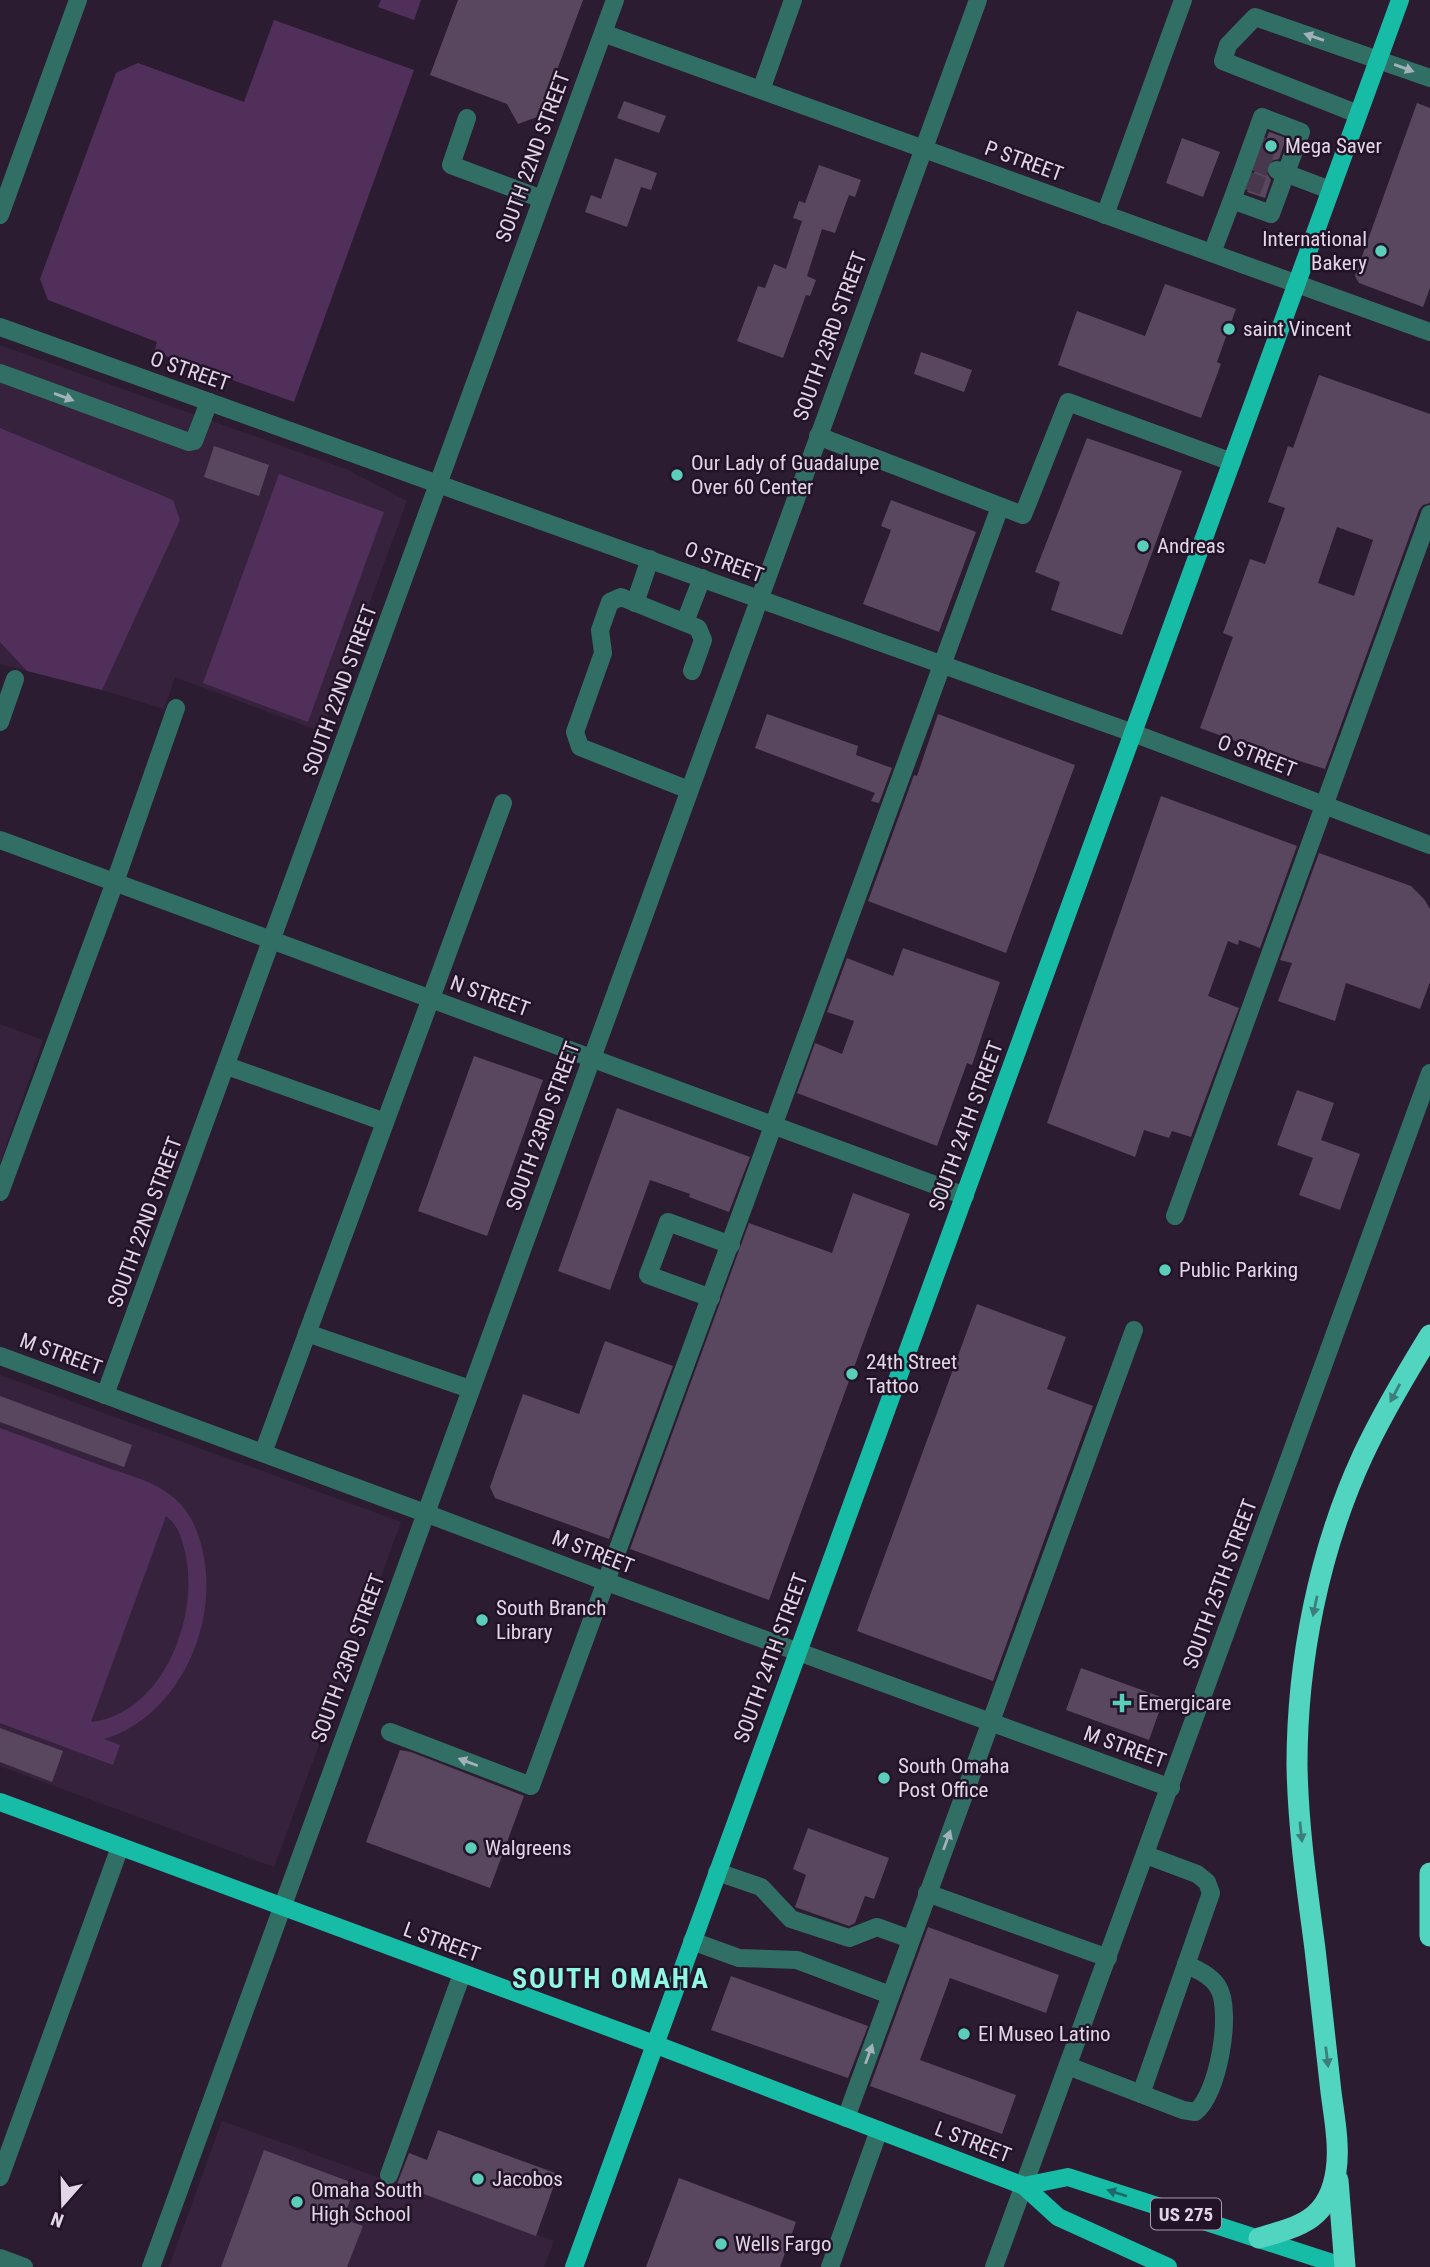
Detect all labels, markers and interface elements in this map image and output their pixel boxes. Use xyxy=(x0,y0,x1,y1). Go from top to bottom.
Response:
one-way arrow xyxy=(1303,31,1324,42)
one-way arrow xyxy=(1394,63,1415,74)
street label: SOUTH 22ND STREET xyxy=(491,68,575,245)
place label: Mega Saver xyxy=(1285,134,1382,158)
street label: P STREET xyxy=(982,136,1066,186)
marker: Mega Saver xyxy=(1263,138,1279,154)
place label: International Bakery xyxy=(1262,227,1367,275)
marker: International Bakery xyxy=(1373,243,1389,259)
street label: SOUTH 23RD STREET xyxy=(788,248,872,424)
place label: saint Vincent xyxy=(1243,317,1351,341)
marker: saint Vincent xyxy=(1221,321,1237,337)
street label: O STREET xyxy=(147,346,233,396)
one-way arrow xyxy=(54,391,75,402)
place label: Our Lady of Guadalupe Over 60 Center xyxy=(691,451,879,499)
marker: Our Lady of Guadalupe Over 60 Center xyxy=(669,467,685,483)
place label: Andreas xyxy=(1157,534,1225,558)
street label: O STREET xyxy=(681,537,767,587)
marker: Andreas xyxy=(1135,538,1151,554)
street label: SOUTH 22ND STREET xyxy=(298,601,382,778)
street label: O STREET xyxy=(1214,730,1300,782)
street label: N STREET xyxy=(447,971,533,1021)
street label: SOUTH 23RD STREET xyxy=(501,1038,585,1214)
street label: SOUTH 24TH STREET xyxy=(924,1038,1008,1214)
street label: SOUTH 22ND STREET xyxy=(103,1133,187,1310)
place label: Public Parking xyxy=(1179,1258,1298,1282)
marker: Public Parking xyxy=(1157,1262,1173,1278)
street label: M STREET xyxy=(17,1328,105,1380)
place label: 24th Street Tattoo xyxy=(866,1350,957,1398)
marker: 24th Street Tattoo xyxy=(844,1366,860,1382)
one-way arrow xyxy=(1389,1384,1401,1403)
street label: SOUTH 25TH STREET xyxy=(1178,1496,1262,1672)
street label: M STREET xyxy=(549,1525,637,1579)
street label: SOUTH 23RD STREET xyxy=(306,1570,390,1746)
street label: SOUTH 24TH STREET xyxy=(729,1570,813,1746)
one-way arrow xyxy=(1310,1595,1321,1617)
place label: South Branch Library xyxy=(496,1596,606,1644)
marker: South Branch Library xyxy=(474,1612,490,1628)
place label: Emergicare xyxy=(1138,1691,1231,1715)
marker: Emergicare xyxy=(1112,1693,1132,1713)
street label: M STREET xyxy=(1081,1721,1169,1773)
place label: South Omaha Post Office xyxy=(898,1754,1009,1802)
one-way arrow xyxy=(457,1756,478,1767)
marker: South Omaha Post Office xyxy=(876,1770,892,1786)
one-way arrow xyxy=(1295,1821,1306,1843)
one-way arrow xyxy=(941,1829,952,1850)
place label: Walgreens xyxy=(485,1836,572,1860)
marker: Walgreens xyxy=(463,1840,479,1856)
street label: L STREET xyxy=(400,1917,484,1967)
district label: SOUTH OMAHA xyxy=(512,1962,710,1995)
place label: El Museo Latino xyxy=(978,2022,1111,2046)
marker: El Museo Latino xyxy=(956,2026,972,2042)
one-way arrow xyxy=(864,2043,875,2064)
one-way arrow xyxy=(1322,2047,1333,2069)
street label: L STREET xyxy=(931,2116,1015,2168)
place label: Jacobos xyxy=(492,2167,563,2191)
north arrow xyxy=(28,2169,98,2239)
marker: Jacobos xyxy=(470,2171,486,2187)
place label: Omaha South High School xyxy=(311,2178,422,2226)
one-way arrow xyxy=(1107,2187,1128,2197)
marker: Omaha South High School xyxy=(289,2194,305,2210)
road number: US 275 xyxy=(1151,2198,1221,2230)
text: N xyxy=(48,2207,67,2232)
place label: Wells Fargo xyxy=(735,2232,831,2256)
marker: Wells Fargo xyxy=(713,2236,729,2252)

